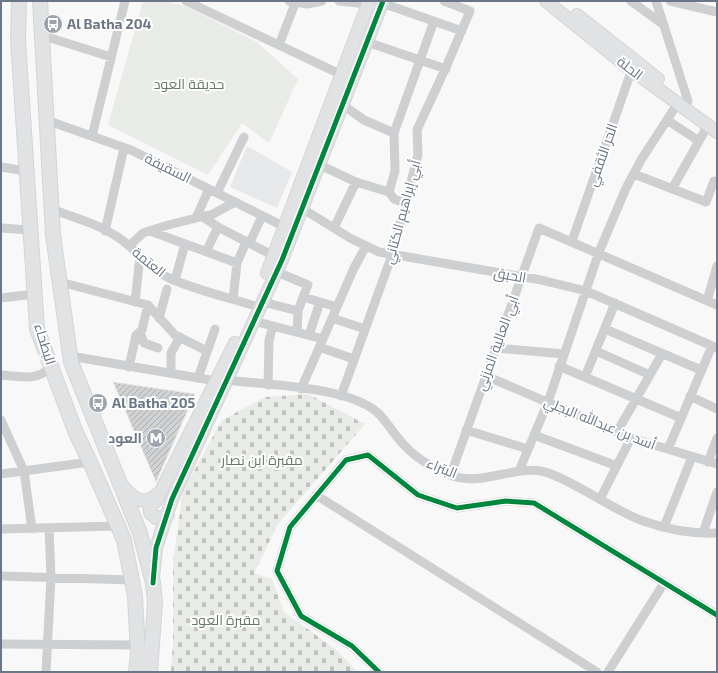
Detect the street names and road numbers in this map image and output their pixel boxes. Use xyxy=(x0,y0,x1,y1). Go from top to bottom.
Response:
street label: الحلة xyxy=(614,52,647,83)
street label: الحر الثقفي xyxy=(583,121,624,190)
street label: السقيفة xyxy=(142,149,194,186)
street label: أبي إبراهيم الكتاني xyxy=(379,158,428,267)
street label: العتمة xyxy=(129,243,170,280)
street label: الحبق xyxy=(492,263,528,287)
street label: أبي العالية المزني xyxy=(471,293,525,394)
street label: البطحاء xyxy=(31,321,60,367)
street label: أسد بن عبدالله البجلي xyxy=(540,392,659,457)
street label: البتراء xyxy=(424,454,460,481)

